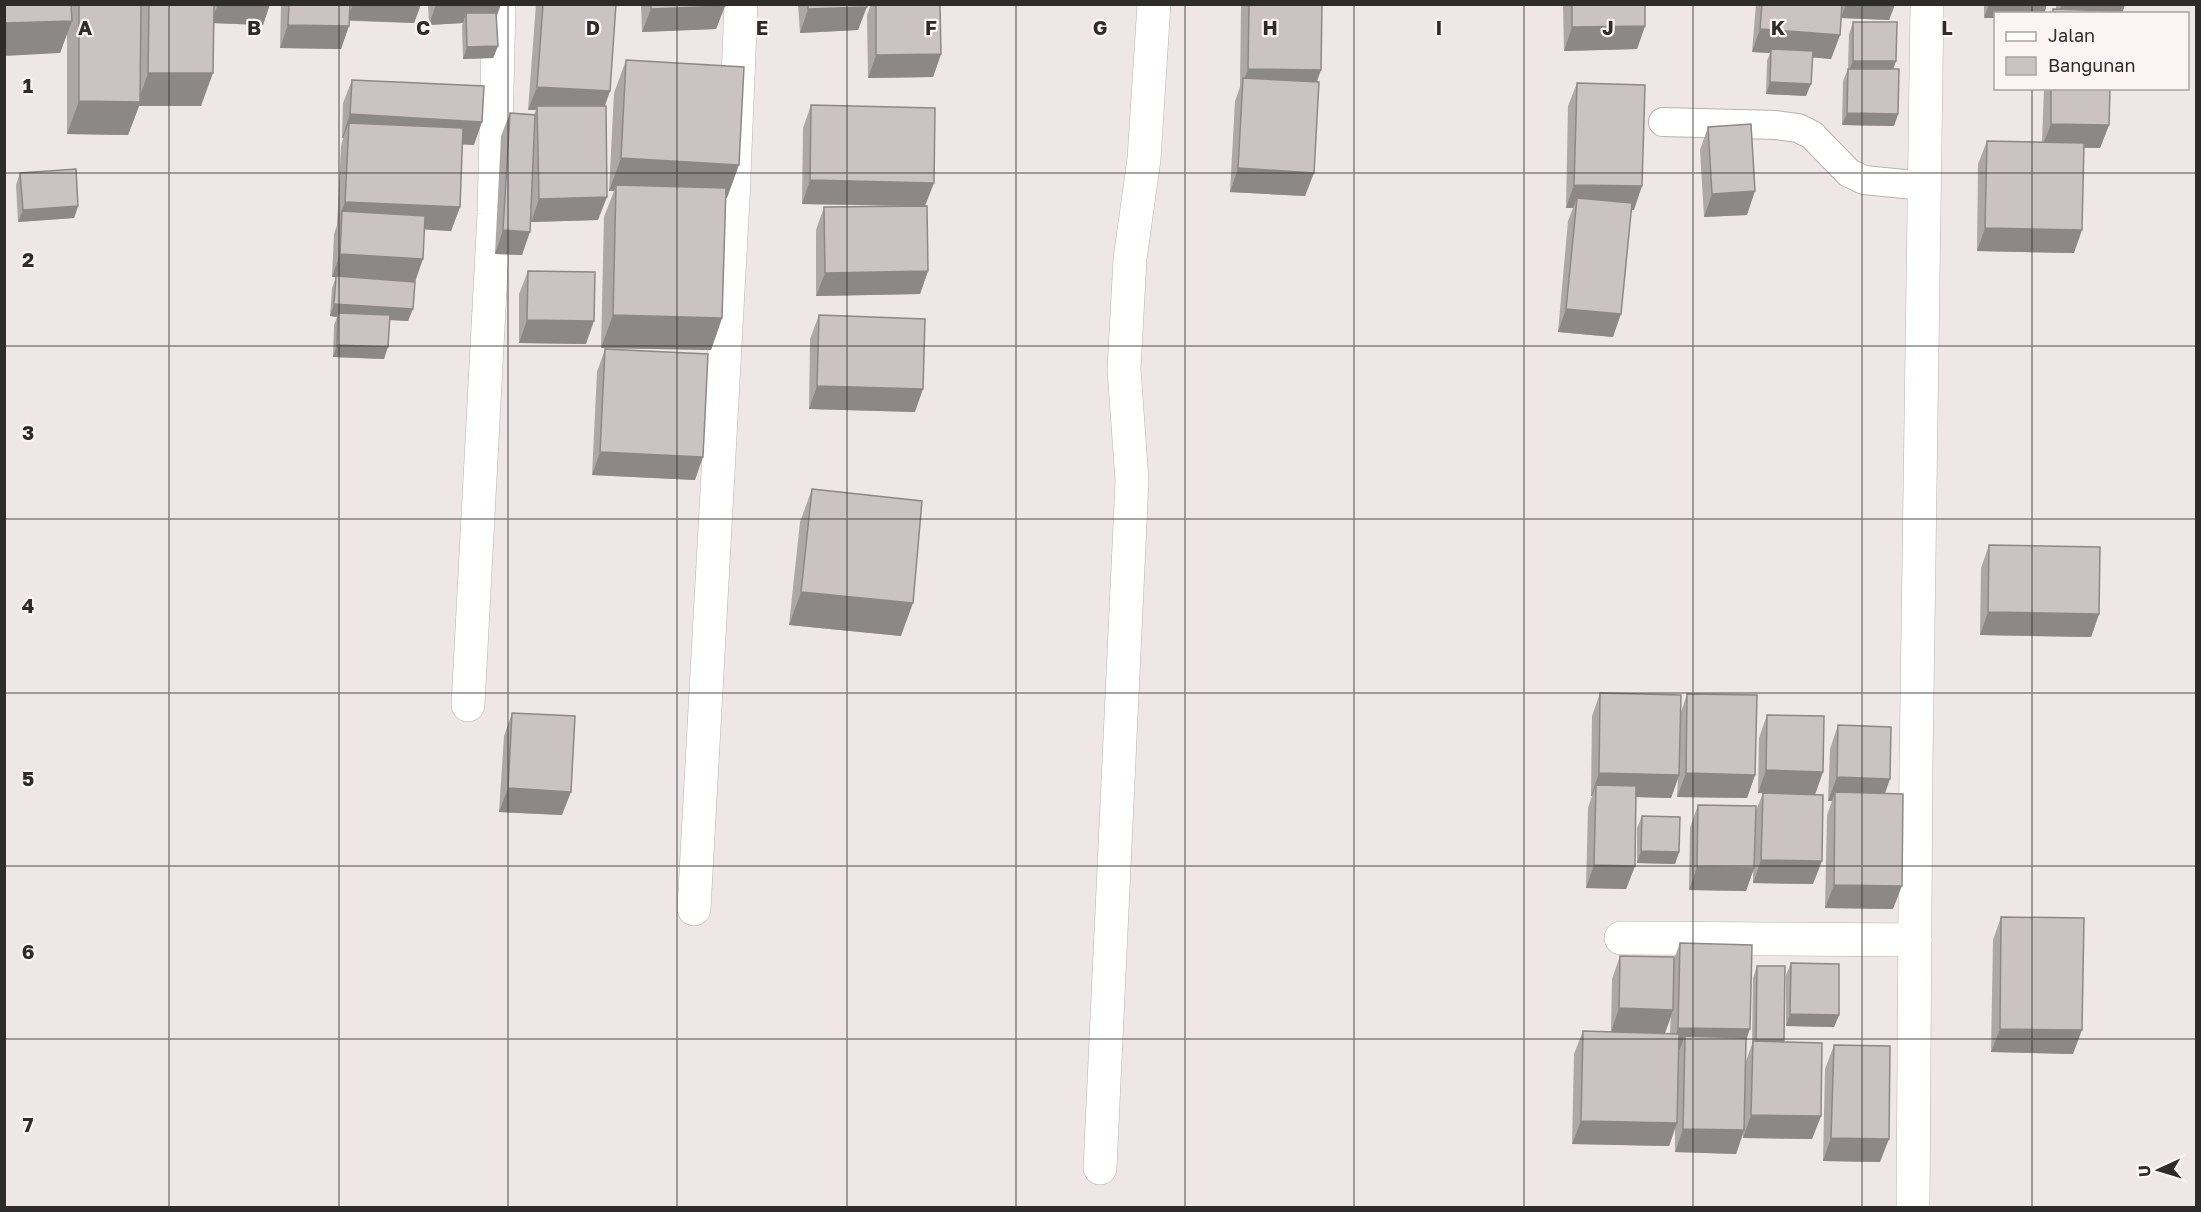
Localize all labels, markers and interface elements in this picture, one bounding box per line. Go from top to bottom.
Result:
legend [1994,12,2189,90]
text: A [78,15,92,39]
text: B [247,15,261,39]
text: C [416,15,430,39]
text: D [586,15,600,39]
text: E [756,15,768,39]
text: F [925,15,937,39]
text: G [1093,15,1107,39]
text: H [1262,15,1278,39]
text: I [1436,15,1442,39]
text: J [1602,15,1614,39]
text: K [1771,15,1786,39]
text: L [1941,15,1953,39]
text: Jalan [2048,24,2095,46]
text: Bangunan [2048,54,2136,76]
text: 1 [23,73,33,97]
text: 2 [22,247,34,271]
text: 3 [22,420,34,444]
text: 4 [22,593,34,617]
text: 5 [22,766,34,790]
text: 6 [22,939,34,963]
text: 7 [23,1112,34,1136]
north arrow [2129,1140,2189,1200]
text: U [2134,1165,2154,1178]

